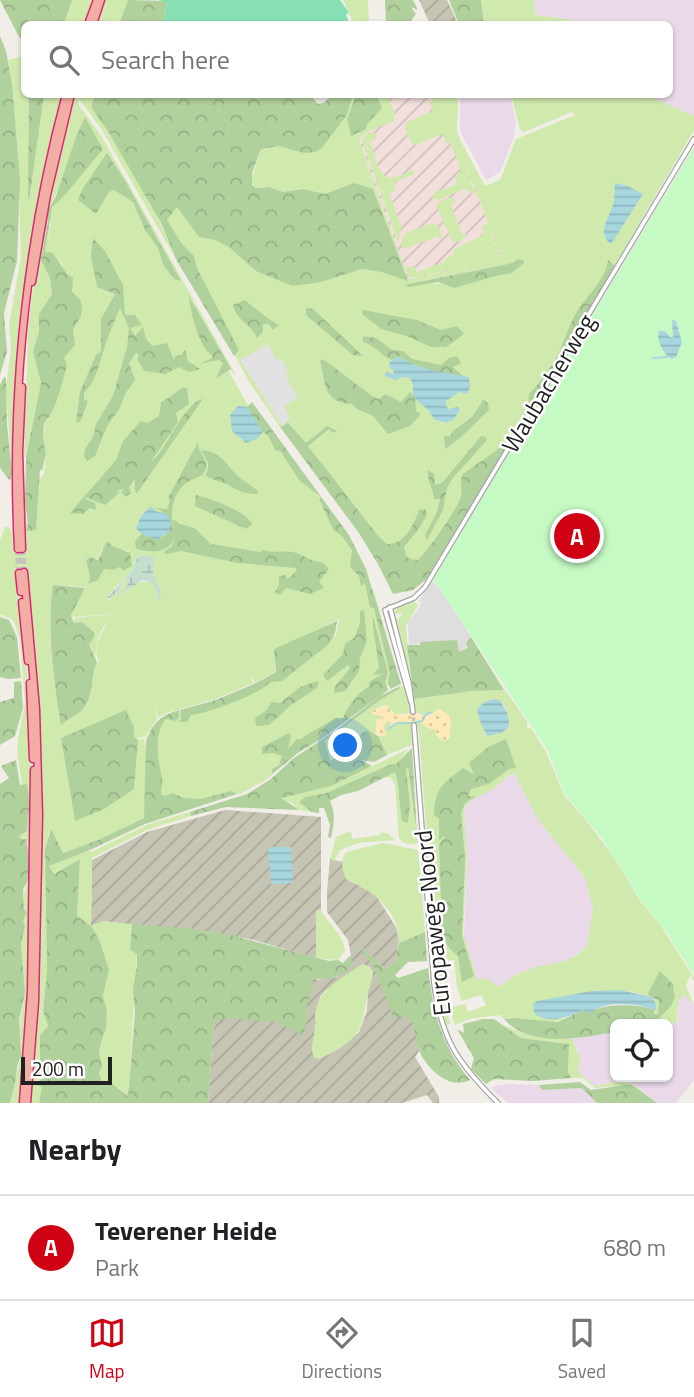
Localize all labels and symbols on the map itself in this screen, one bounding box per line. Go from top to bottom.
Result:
street label: Waubacherweg [492,307,604,459]
pin: A [554,510,600,562]
your location [328,728,362,762]
street label: Europaweg-Noord [404,829,460,1017]
scale bar [21,1054,112,1086]

